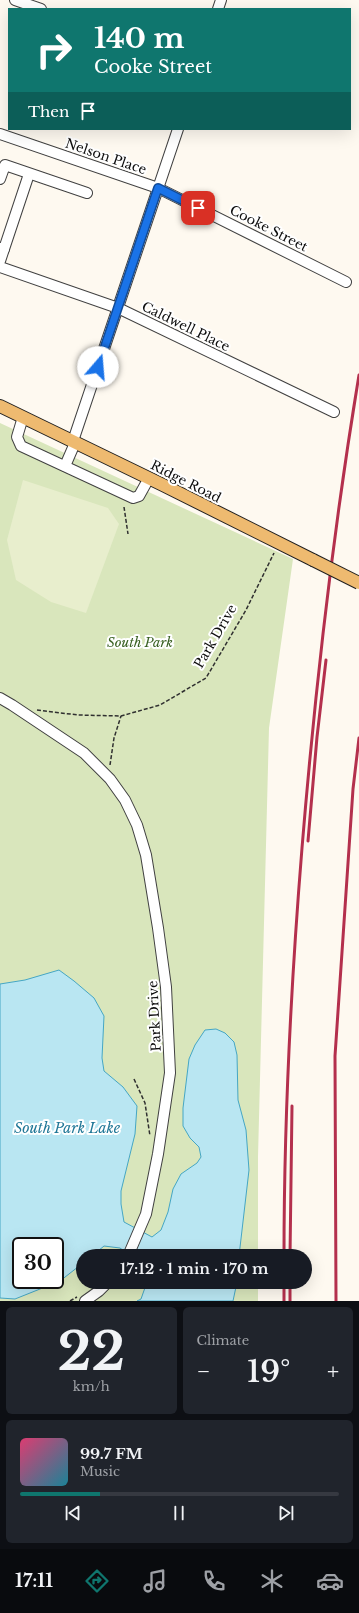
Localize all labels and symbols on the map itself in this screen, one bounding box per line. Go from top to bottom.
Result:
street label: Nelson Place [63,135,149,178]
pin [181,191,215,225]
street label: Cooke Street [227,202,311,255]
street label: Caldwell Place [139,298,233,355]
position arrow [77,346,119,388]
street label: Ridge Road [148,456,224,507]
street label: Park Drive [190,601,241,671]
park label: South Park [107,634,173,651]
street label: Park Drive [144,980,165,1052]
water label: South Park Lake [14,1119,121,1137]
speed limit sign: 30 [12,1237,64,1289]

